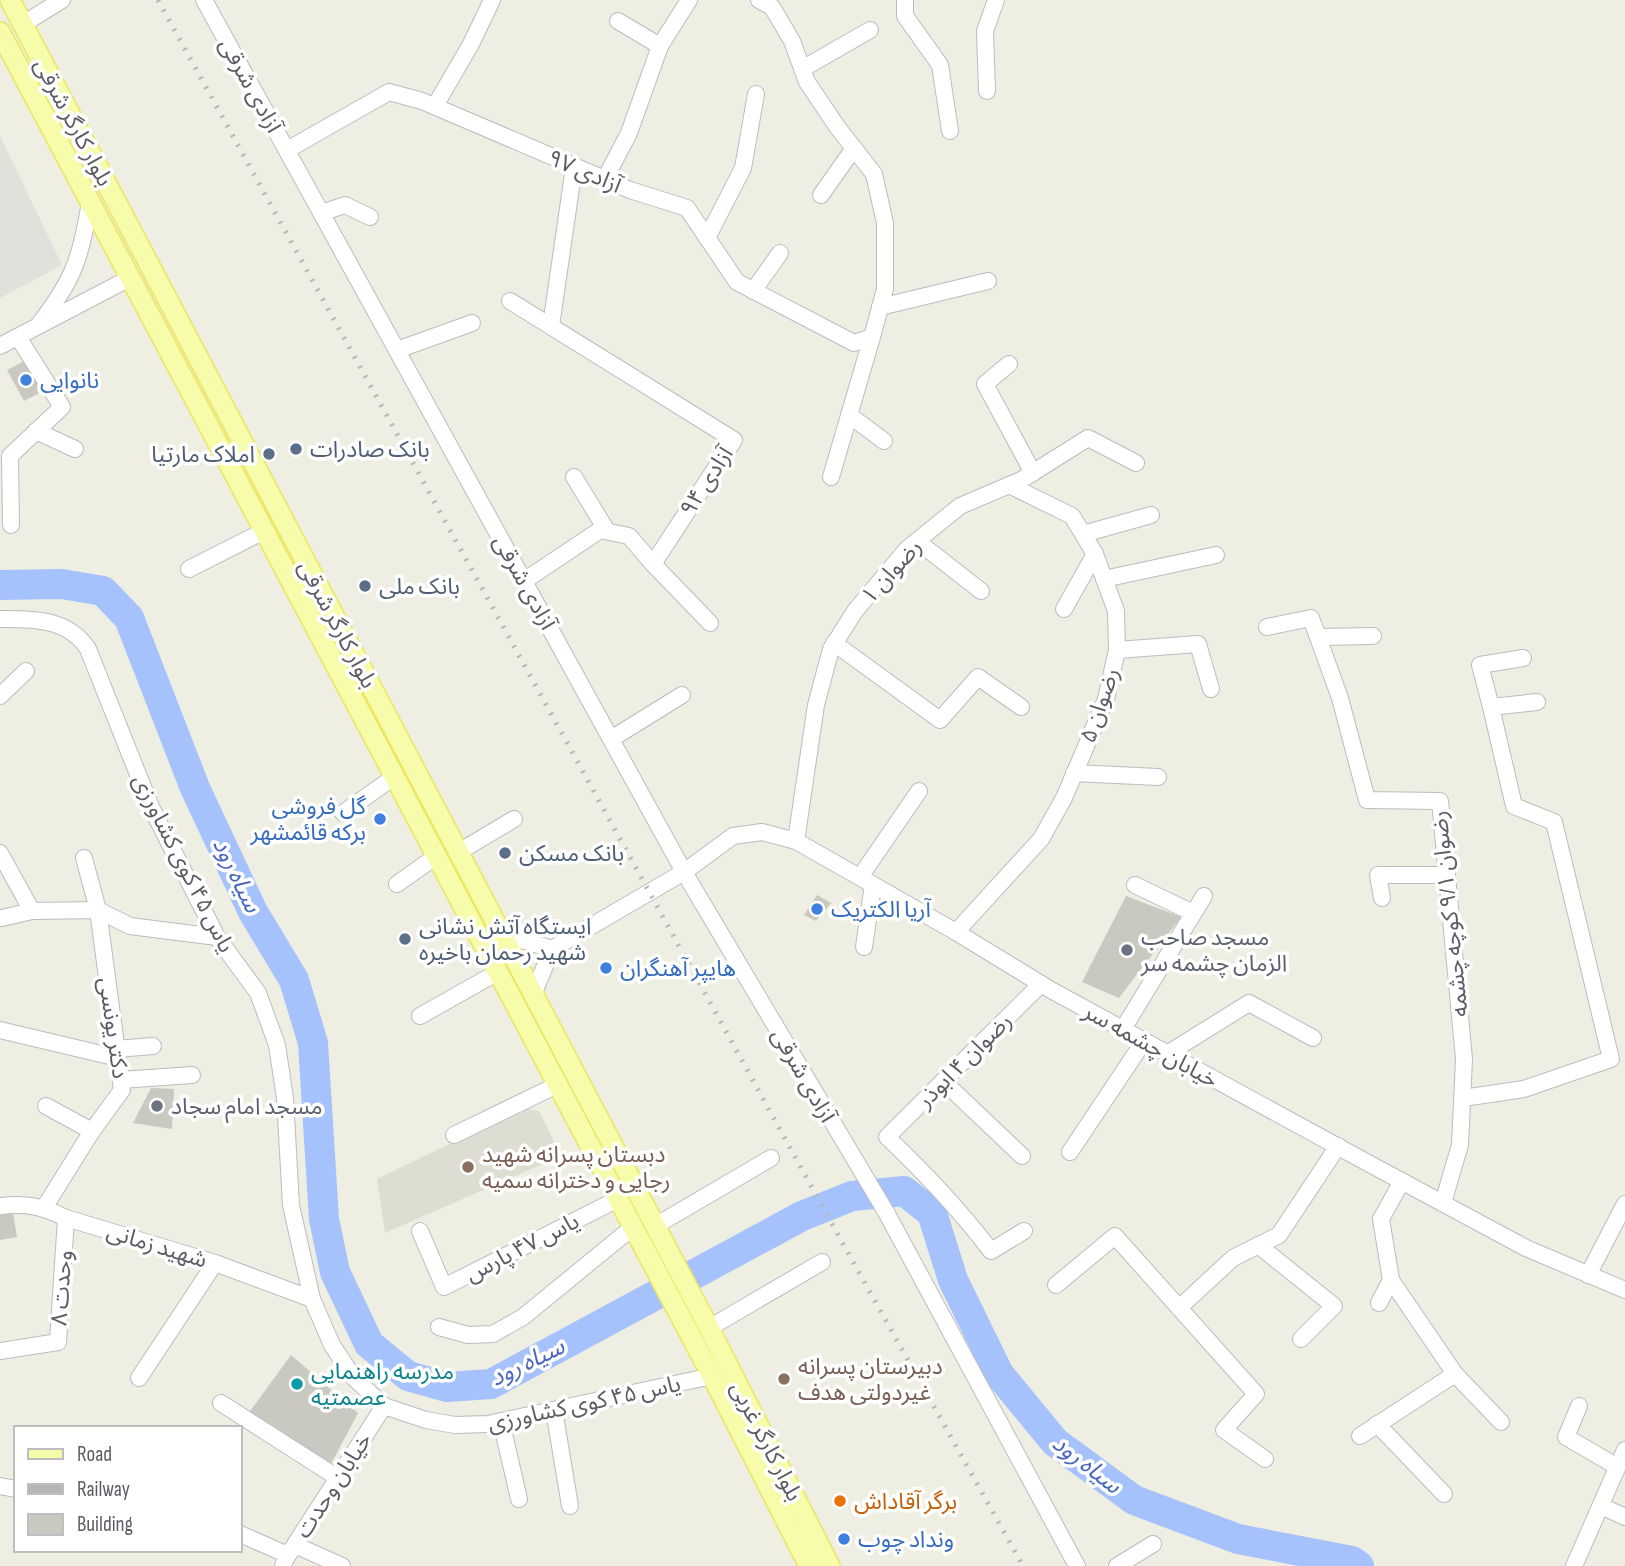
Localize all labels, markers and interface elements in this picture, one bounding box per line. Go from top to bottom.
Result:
street label: آزادی شرقی [213,33,288,139]
street label: بلوار کارگر شرقی [28,54,119,191]
street label: آزادی ۹۷ [544,144,627,200]
place label: نانوایی [40,367,99,395]
marker: نانوایی [18,372,34,388]
place label: بانک صادرات [310,436,430,464]
street label: آزادی ۹۴ [674,440,740,522]
place label: املاک مارتیا [151,441,255,469]
marker: بانک صادرات [288,441,304,457]
marker: املاک مارتیا [261,446,277,462]
street label: آزادی شرقی [487,530,562,636]
street label: رضوان ۱ [855,534,928,610]
street label: بلوار کارگر شرقی [292,556,383,693]
place label: بانک ملی [379,573,460,601]
marker: بانک ملی [357,578,373,594]
street label: رضوان ۵ [1074,664,1126,746]
street label: یاس ۴۵ کوی کشاورزی [126,769,240,958]
place label: گل فروشی برکه قائمشهر [250,793,367,847]
street label: رضوان ۹/۱ کوچه چشمه [1425,809,1475,1018]
marker: گل فروشی برکه قائمشهر [372,811,388,827]
water label: سیاه رود [206,833,267,917]
place label: بانک مسکن [519,840,624,868]
marker: بانک مسکن [497,845,513,861]
place label: آریا الکتریک [831,896,932,924]
marker: آریا الکتریک [809,901,825,917]
place label: ایستگاه آتش نشانی شهید رحمان باخیره [419,913,592,967]
place label: مسجد صاحب الزمان چشمه سر [1140,924,1287,978]
marker: ایستگاه آتش نشانی شهید رحمان باخیره [397,931,413,947]
marker: مسجد صاحب الزمان چشمه سر [1119,942,1135,958]
place label: هایپر آهنگران [620,955,736,983]
marker: هایپر آهنگران [598,960,614,976]
street label: دکتر یونسی [92,976,134,1081]
street label: خیابان چشمه سر [1077,997,1223,1094]
street label: رضوان ۴ ابوذر [911,1007,1018,1115]
street label: آزادی شرقی [765,1023,842,1129]
place label: مسجد امام سجاد [171,1093,323,1124]
marker: مسجد امام سجاد [149,1098,165,1114]
place label: دبستان پسرانه شهید رجایی و دخترانه سمیه [482,1141,670,1195]
marker: دبستان پسرانه شهید رجایی و دخترانه سمیه [460,1159,476,1175]
street label: یاس ۴۷ پارس [461,1207,584,1289]
street label: شهید زمانی [103,1217,210,1274]
street label: وحدت ۸ [45,1249,79,1327]
water label: سیاه رود [485,1332,569,1393]
place label: دبیرستان پسرانه غیردولتی هدف [798,1353,943,1407]
place label: مدرسه راهنمایی عصمتیه [311,1358,454,1412]
street label: یاس ۴۵ کوی کشاورزی [485,1370,683,1438]
marker: دبیرستان پسرانه غیردولتی هدف [776,1371,792,1387]
marker: مدرسه راهنمایی عصمتیه [289,1376,305,1392]
street label: بلوار کارگر غربی [724,1377,808,1506]
legend [14,1426,242,1552]
street label: خیابان وحدت [289,1428,378,1543]
water label: سیاه رود [1047,1429,1127,1500]
text: Road [77,1442,112,1467]
text: Railway [77,1477,130,1502]
place label: برگر آقاداش [854,1488,957,1516]
marker: برگر آقاداش [832,1493,848,1509]
text: Building [77,1512,133,1537]
place label: ونداد چوب [858,1526,954,1554]
marker: ونداد چوب [836,1531,852,1547]

